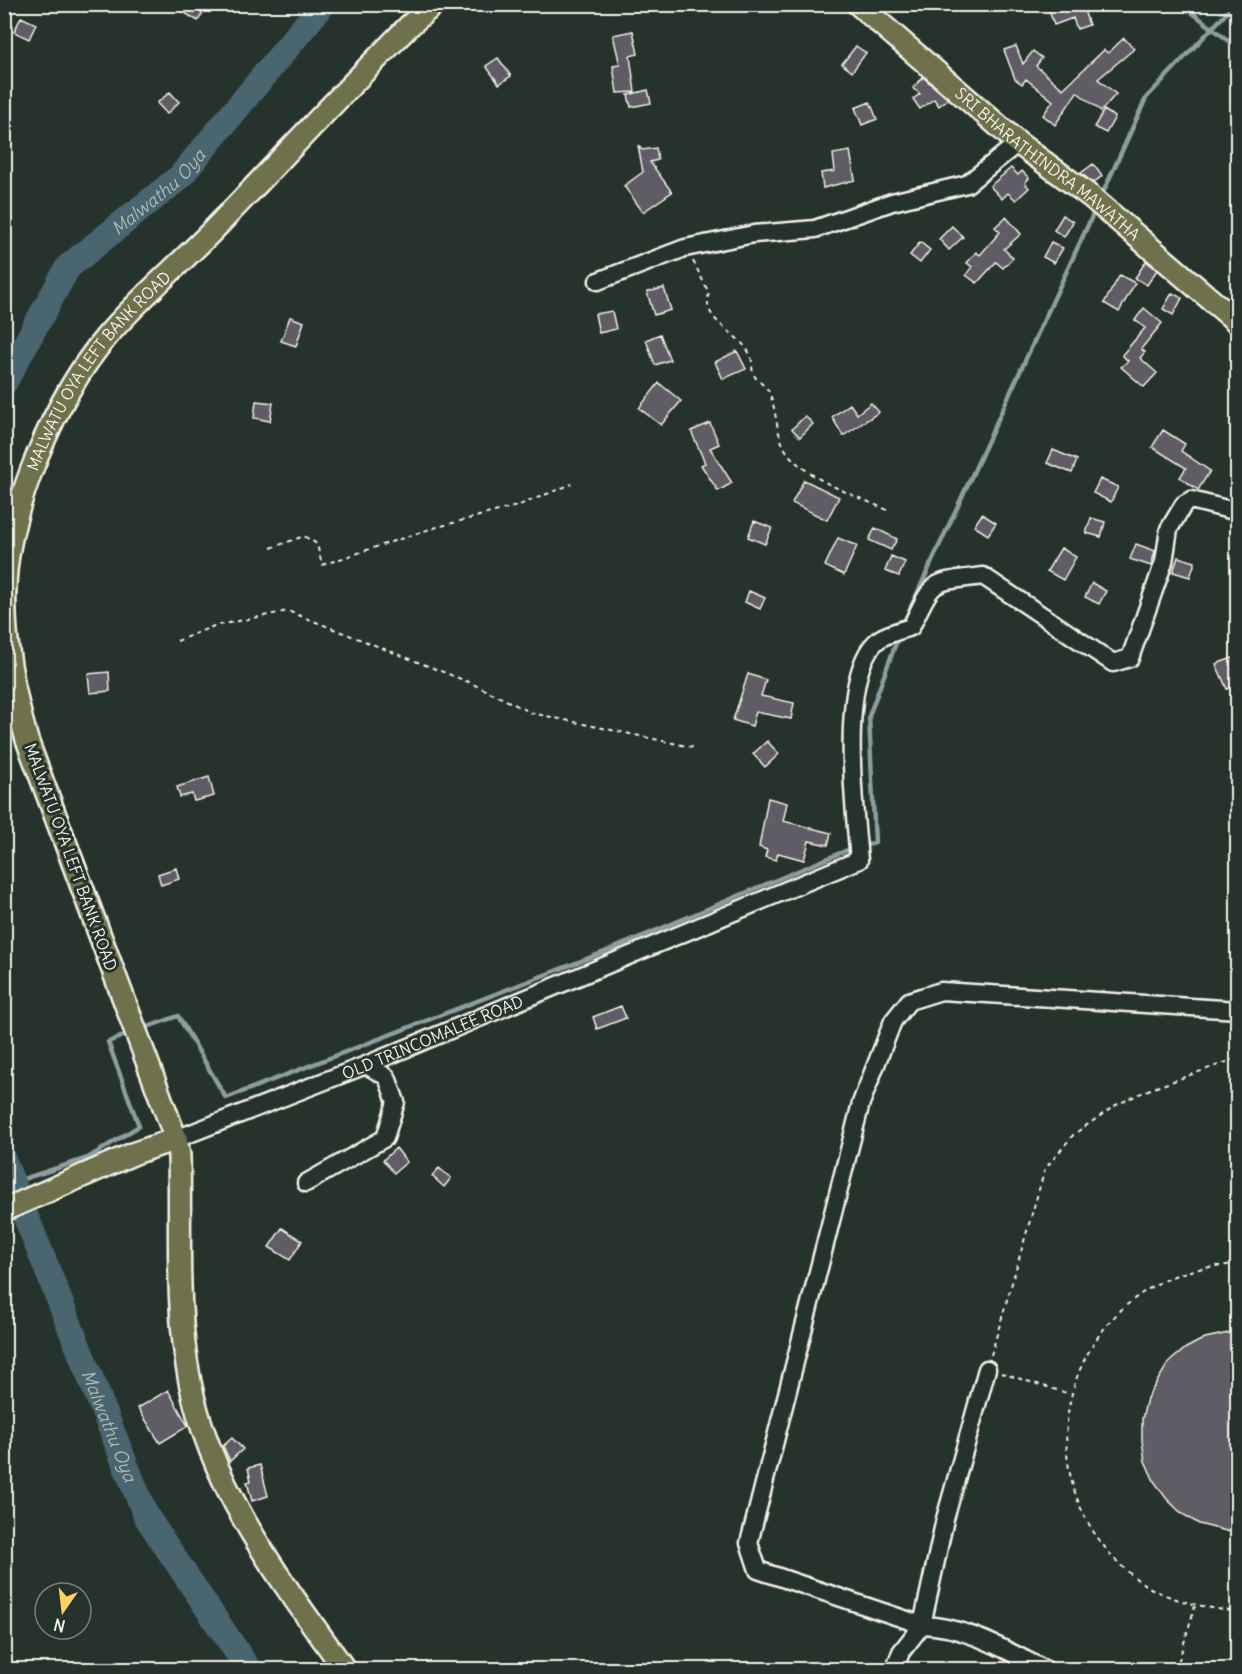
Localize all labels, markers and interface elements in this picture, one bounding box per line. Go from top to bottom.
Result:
street label: SRI BHARATHINDRA MAWATHA [951,83,1144,244]
water label: Malwathu Oya [106,143,211,240]
street label: MALWATU OYA LEFT BANK ROAD [22,267,175,473]
street label: MALWATU OYA LEFT BANK ROAD [20,740,122,974]
street label: OLD TRINCOMALEE ROAD [339,991,526,1083]
water label: Malwathu Oya [77,1366,143,1487]
north arrow [33,1581,93,1641]
text: N [52,1615,67,1637]

